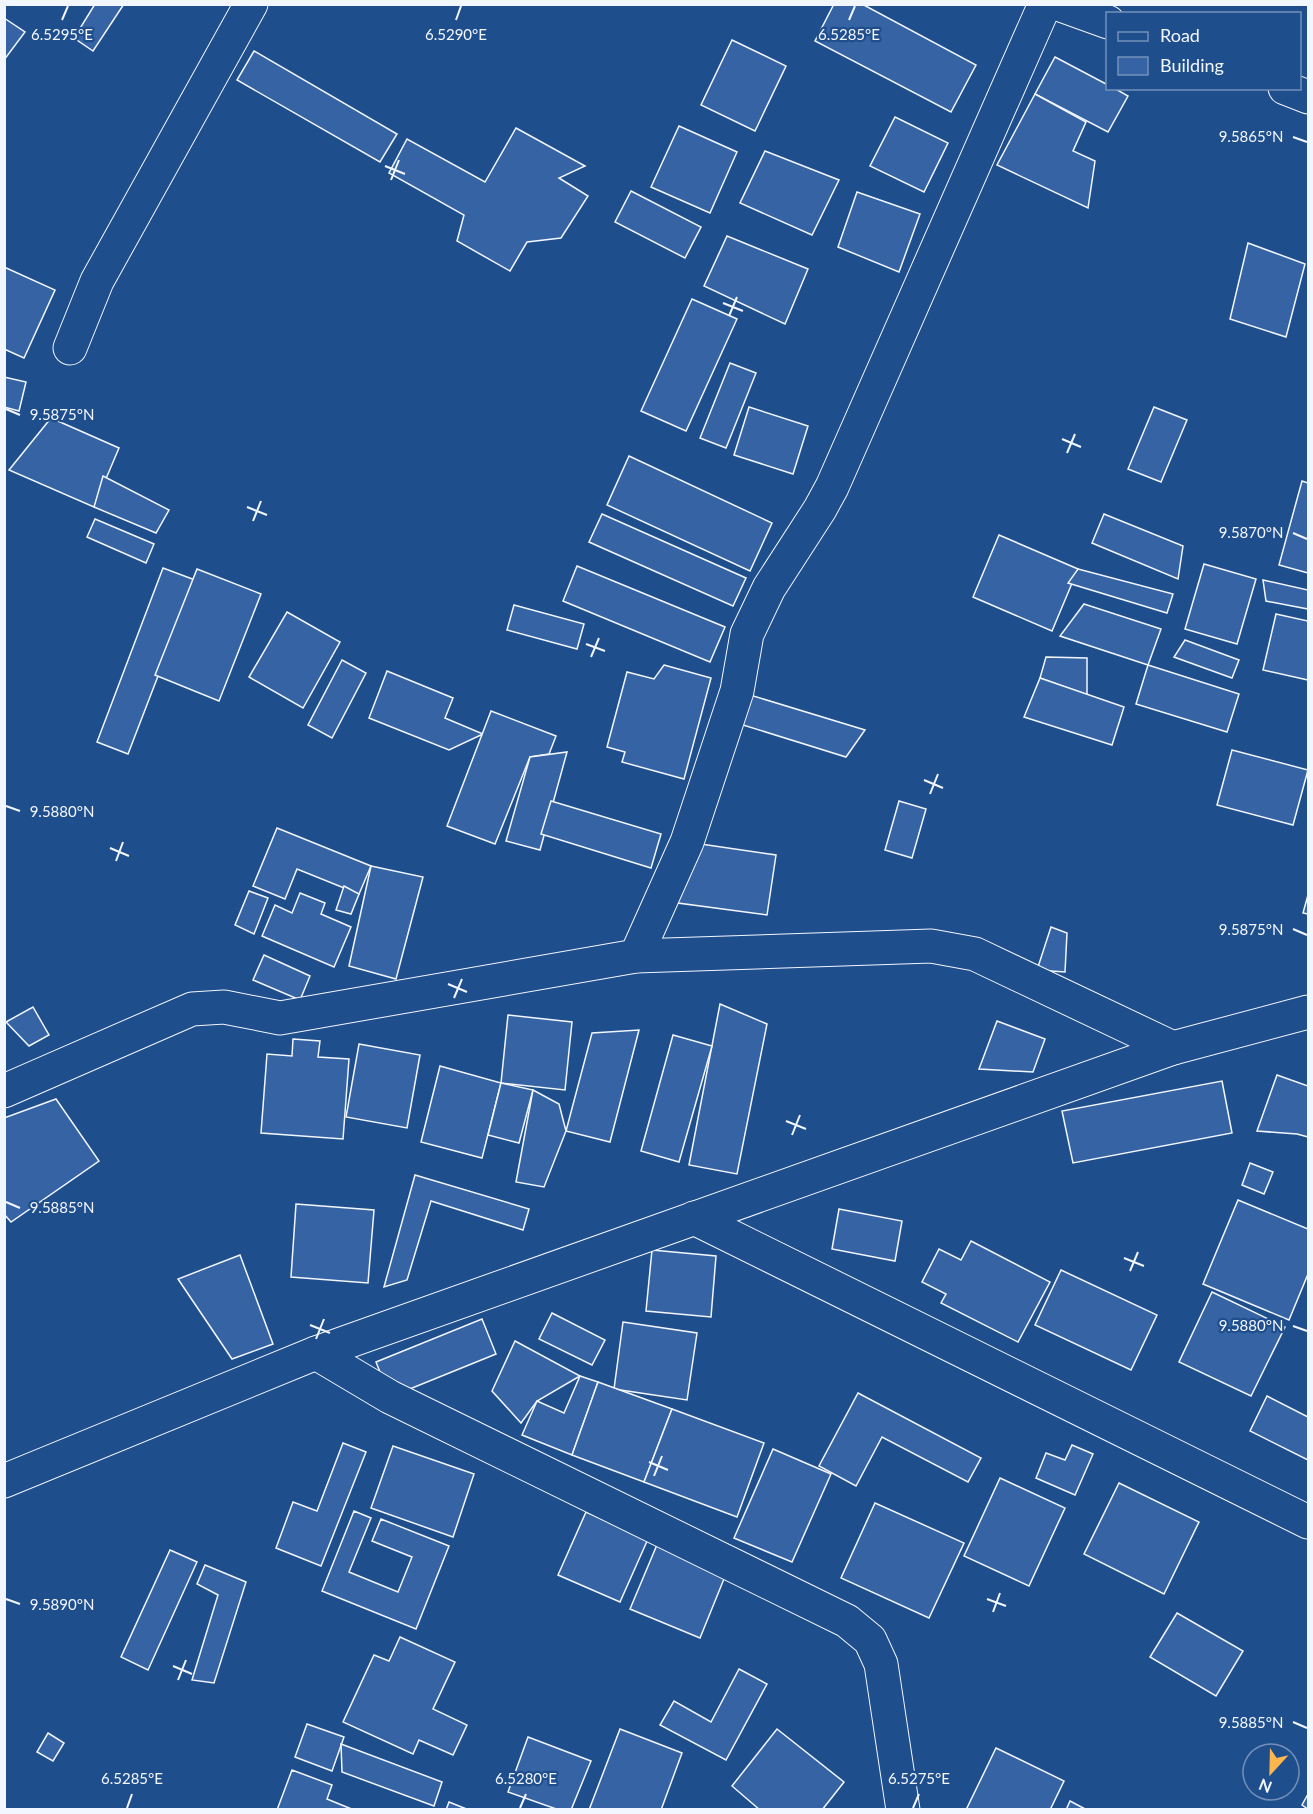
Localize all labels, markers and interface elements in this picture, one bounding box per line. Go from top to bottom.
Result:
legend [1106,12,1301,90]
text: Road [1160,24,1200,46]
text: 6.5295°E [31,25,93,43]
text: 6.5290°E [425,25,487,43]
text: 6.5285°E [818,25,880,43]
text: Building [1160,54,1224,76]
text: 9.5865°N [1219,127,1283,145]
text: 9.5875°N [30,405,94,423]
text: 9.5870°N [1219,523,1283,541]
text: 9.5880°N [30,802,94,820]
text: 9.5875°N [1219,920,1283,938]
text: 9.5885°N [30,1198,94,1216]
text: 9.5880°N [1219,1316,1283,1334]
text: 9.5890°N [30,1595,94,1613]
text: 9.5885°N [1219,1713,1283,1731]
north arrow [1241,1742,1301,1802]
text: 6.5285°E [101,1769,163,1787]
text: 6.5280°E [495,1769,557,1787]
text: 6.5275°E [888,1769,950,1787]
text: N [1256,1775,1274,1797]

